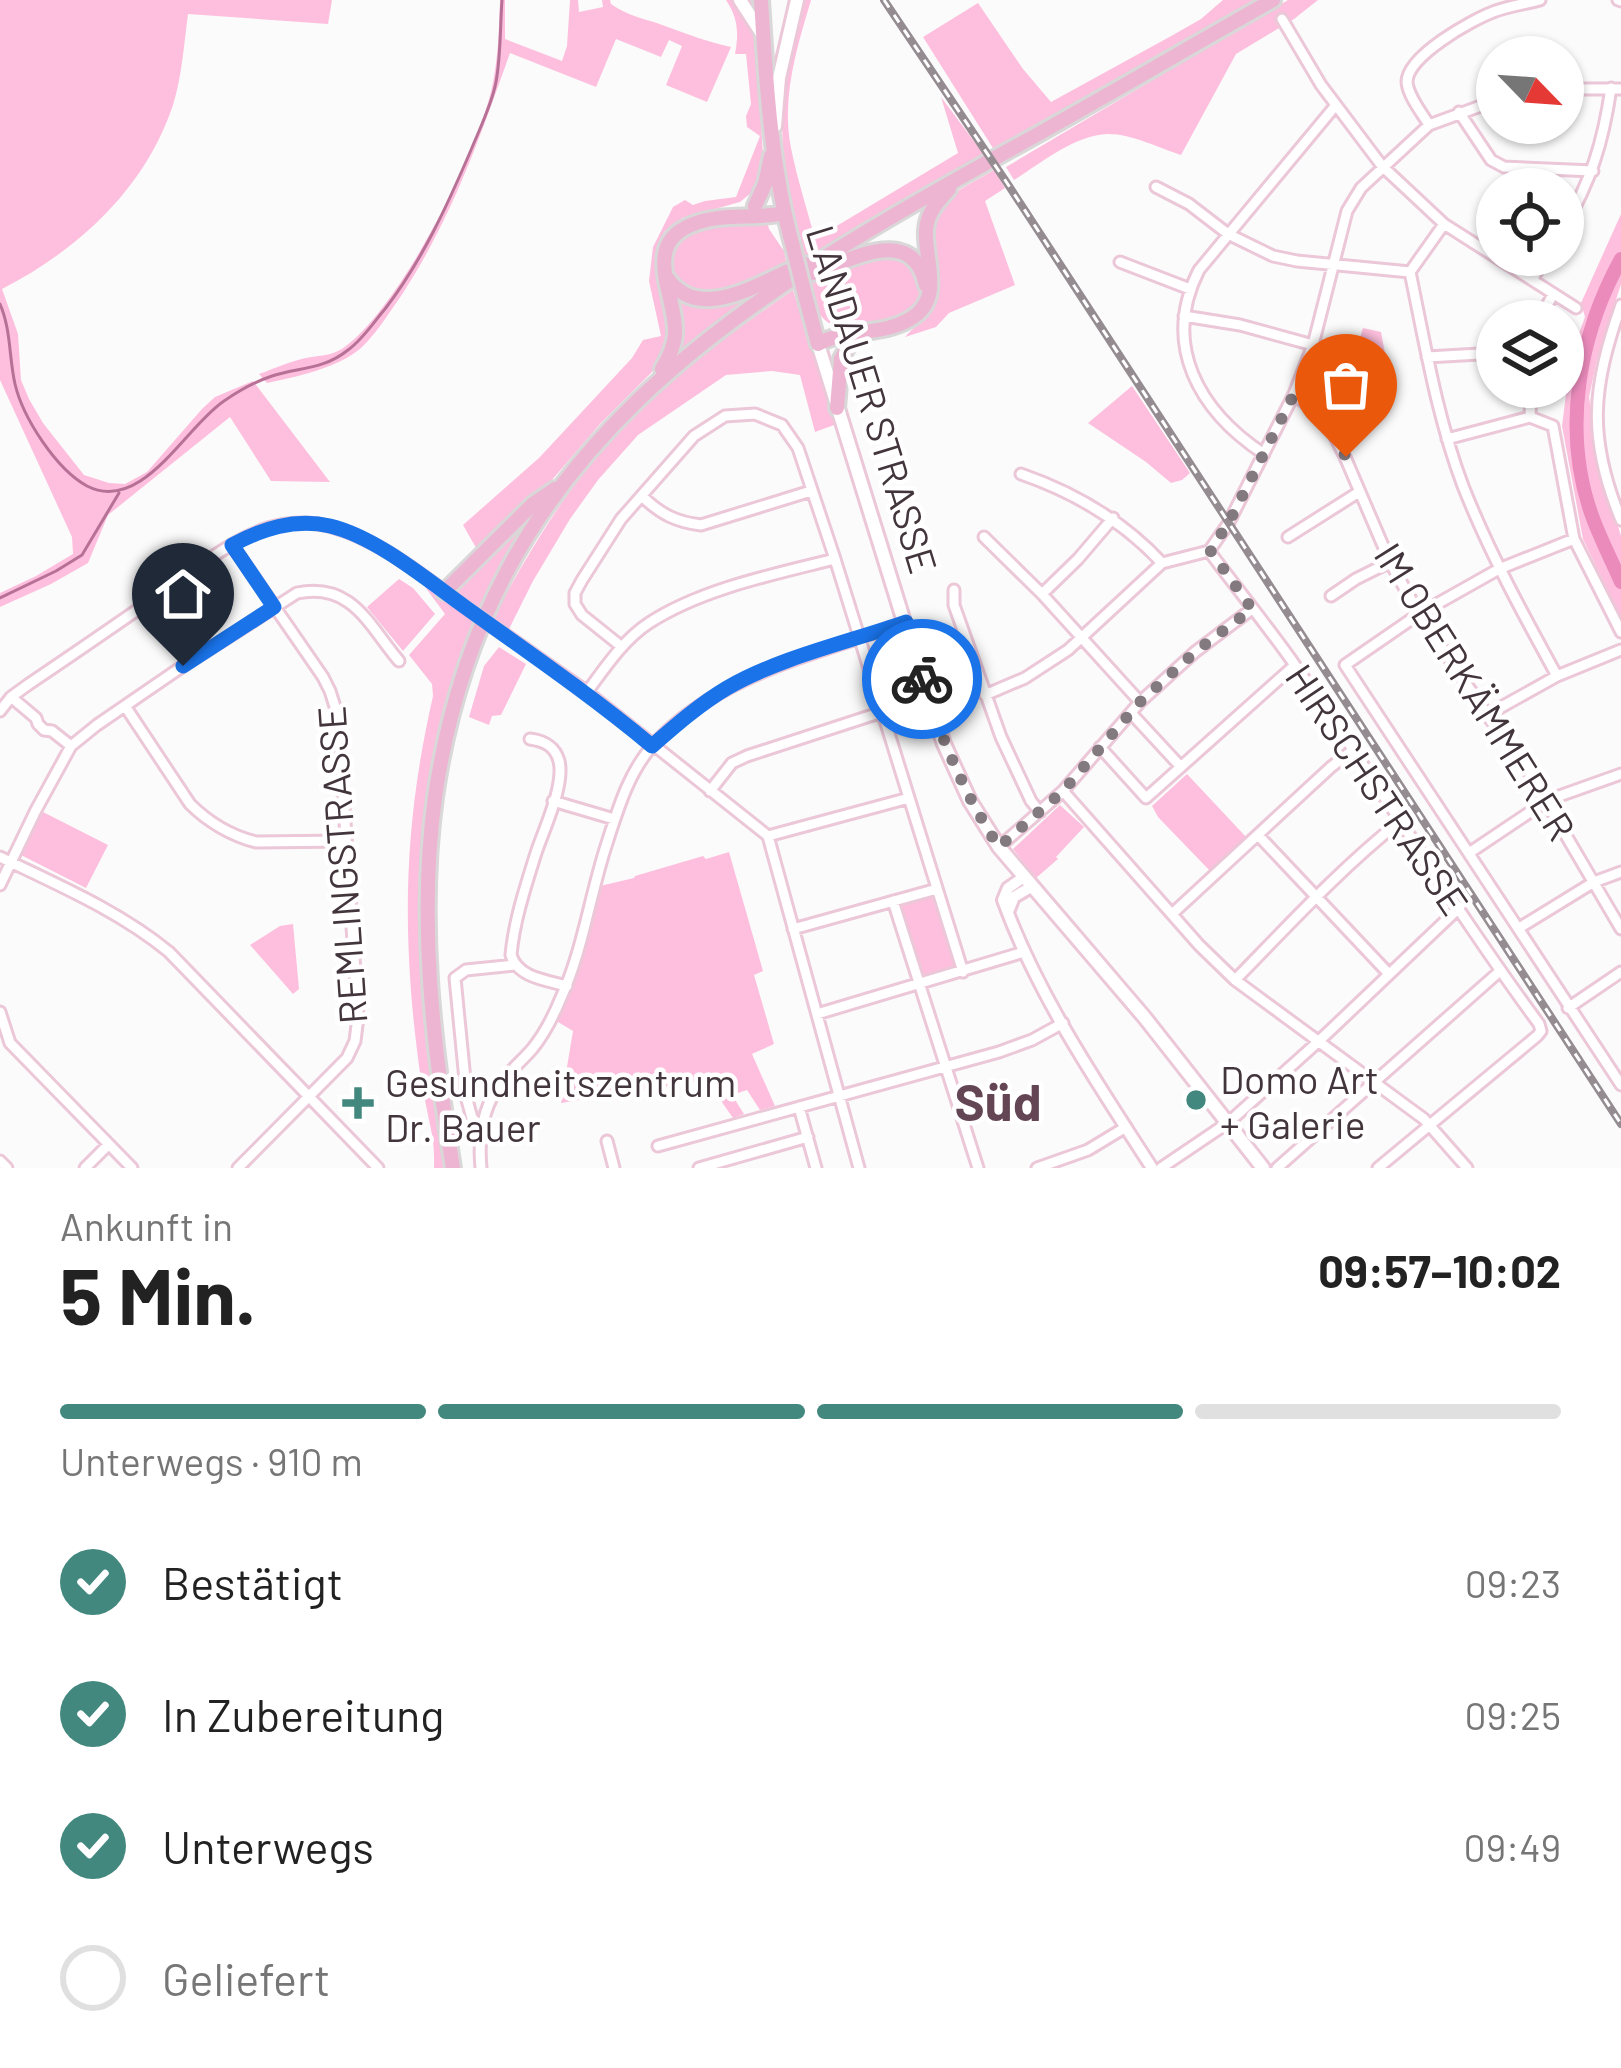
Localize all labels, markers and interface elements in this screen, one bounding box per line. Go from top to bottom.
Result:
north arrow [1476,36,1584,144]
map controls [1476,36,1584,408]
button: locate [1476,168,1584,276]
street label: LANDAUER STRASSE [798,219,948,579]
button: layers [1476,300,1584,408]
pin [1295,334,1397,457]
icon: bag [1313,352,1379,418]
street label: IM OBERKÄMMERER [1366,534,1586,848]
pin [132,543,234,666]
icon: home [150,561,216,627]
courier [862,619,982,739]
icon: bike [889,646,955,712]
street label: HIRSCHSTRASSE [1277,655,1479,923]
street label: REMLINGSTRASSE [306,704,376,1026]
place label: Domo Art + Galerie [1220,1055,1379,1147]
place label: Gesundheitszentrum Dr. Bauer [385,1058,736,1150]
district label: Süd [954,1070,1042,1131]
marker: Gesundheitszentrum Dr. Bauer [342,1087,374,1119]
marker: Domo Art + Galerie [1183,1087,1209,1113]
text: Ankunft in [60,1202,233,1249]
text: 09:57–10:02 [1318,1243,1561,1297]
text: 5 Min. [60,1247,256,1341]
text: Unterwegs · 910 m [60,1437,363,1484]
icon: check [60,1549,126,1615]
text: Bestätigt [162,1555,343,1609]
text: 09:23 [1465,1559,1561,1606]
icon: check [60,1681,126,1747]
text: In Zubereitung [162,1687,444,1741]
text: 09:25 [1464,1691,1561,1738]
icon: check [60,1813,126,1879]
text: Unterwegs [162,1819,374,1873]
text: 09:49 [1464,1823,1561,1870]
text: Geliefert [162,1951,330,2005]

